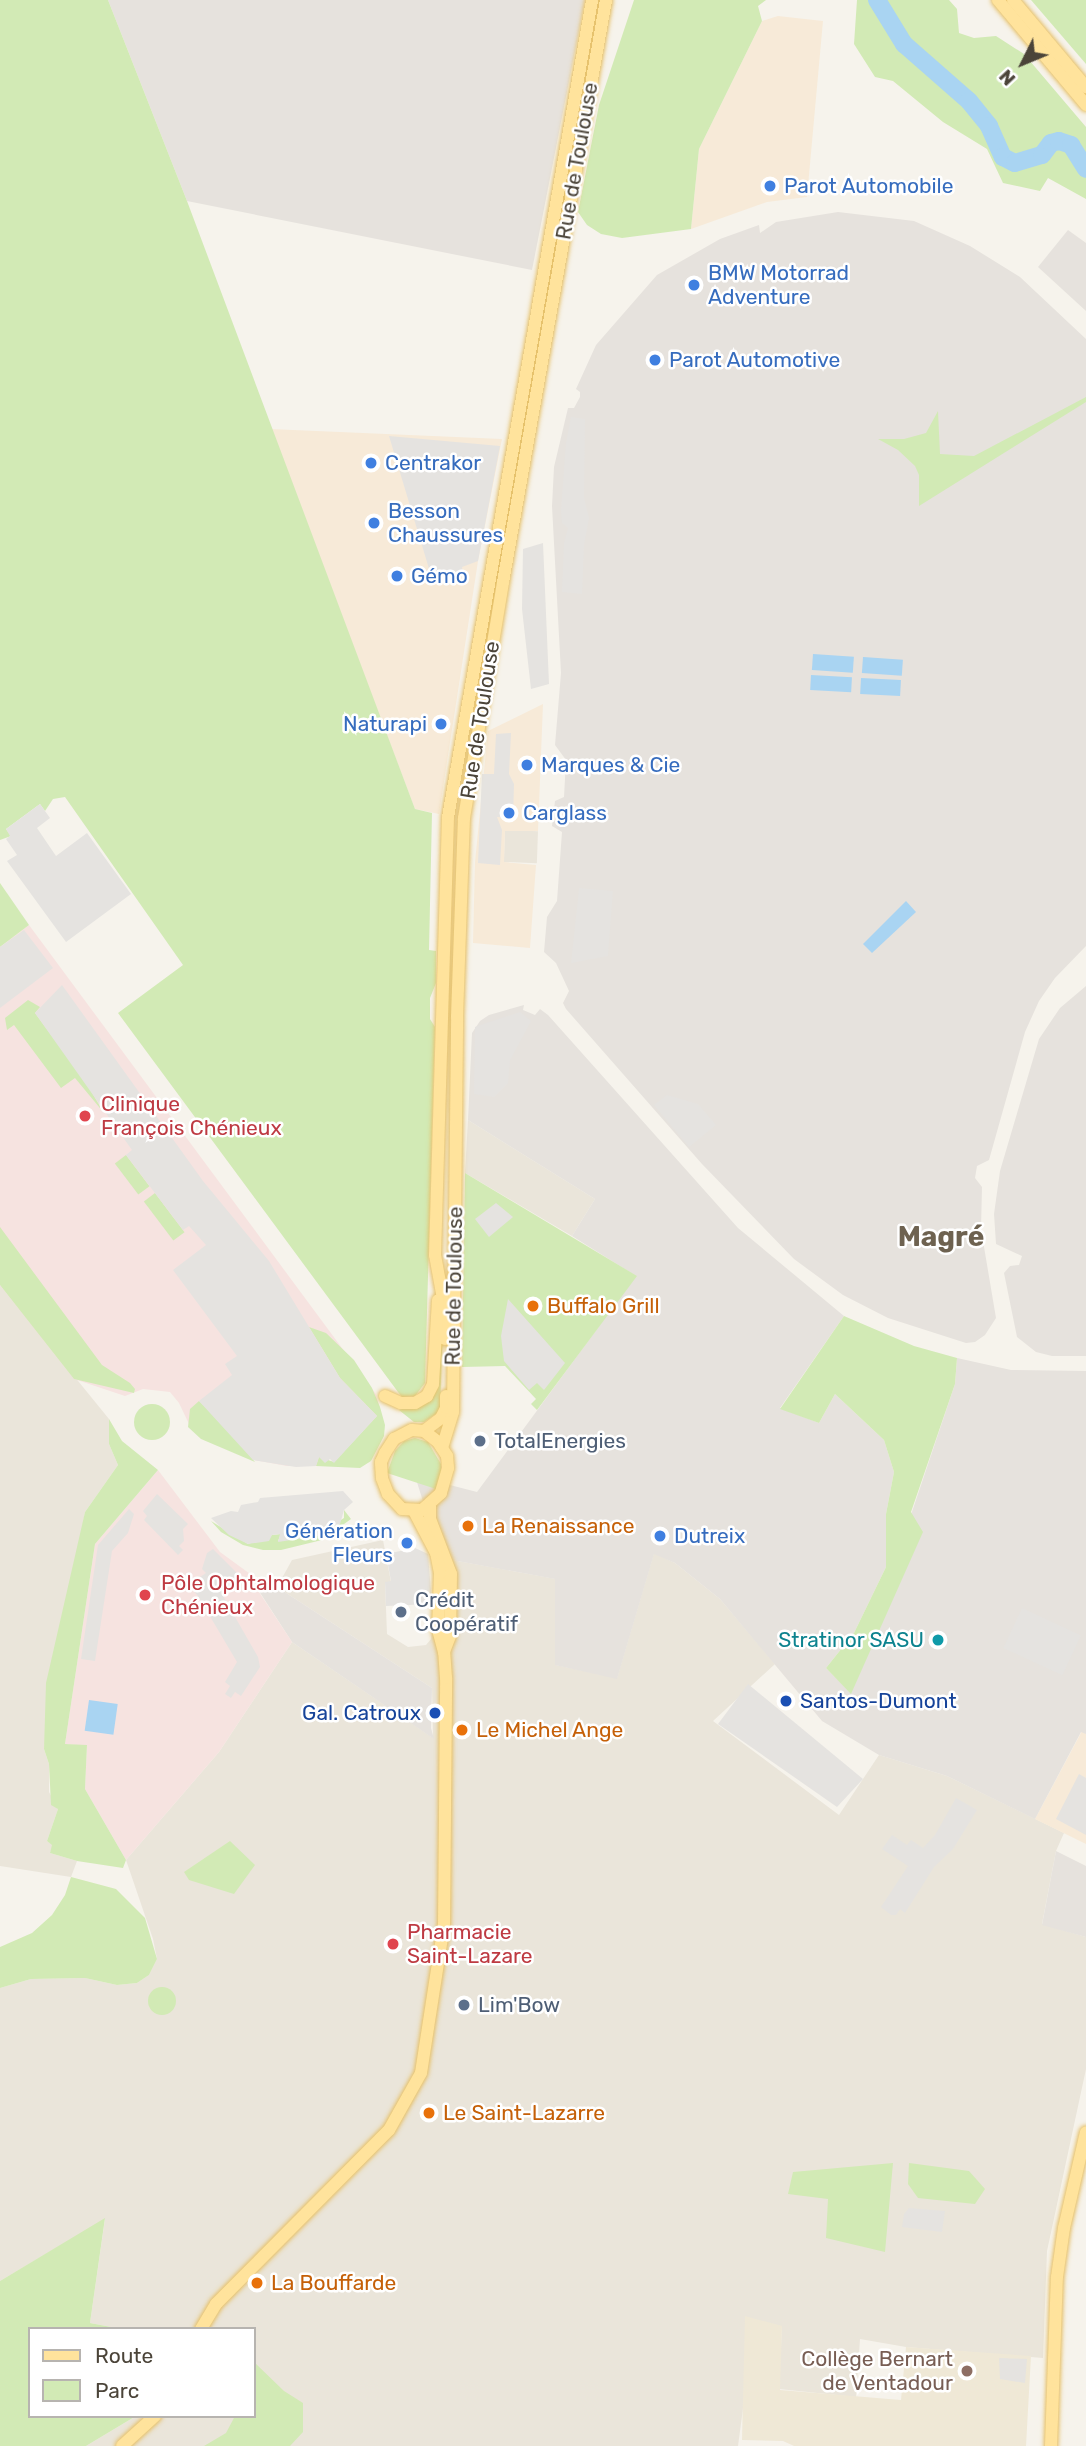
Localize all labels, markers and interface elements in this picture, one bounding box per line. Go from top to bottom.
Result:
north arrow [988,28,1058,98]
text: N [994,65,1020,91]
street label: Rue de Toulouse [551,80,603,242]
place label: Parot Automobile [784,173,954,199]
marker: Parot Automobile [762,178,778,194]
place label: BMW Motorrad Adventure [708,260,849,310]
marker: BMW Motorrad Adventure [686,277,702,293]
place label: Parot Automotive [669,347,841,373]
marker: Parot Automotive [647,352,663,368]
place label: Centrakor [385,450,481,476]
marker: Centrakor [363,455,379,471]
place label: Besson Chaussures [388,498,503,548]
marker: Besson Chaussures [366,515,382,531]
place label: Gémo [411,563,468,589]
marker: Gémo [389,568,405,584]
street label: Rue de Toulouse [455,639,505,801]
place label: Naturapi [343,711,427,737]
marker: Naturapi [433,716,449,732]
place label: Marques & Cie [541,752,680,778]
marker: Marques & Cie [519,757,535,773]
place label: Carglass [523,800,607,826]
marker: Carglass [501,805,517,821]
place label: Clinique François Chénieux [101,1091,282,1141]
marker: Clinique François Chénieux [75,1106,95,1126]
street label: Rue de Toulouse [440,1206,468,1366]
district label: Magré [898,1220,984,1254]
place label: Buffalo Grill [547,1293,659,1319]
marker: Buffalo Grill [525,1298,541,1314]
place label: TotalEnergies [494,1428,626,1454]
marker: TotalEnergies [472,1433,488,1449]
place label: La Renaissance [482,1513,634,1539]
place label: Génération Fleurs [285,1518,393,1568]
marker: La Renaissance [460,1518,476,1534]
place label: Dutreix [674,1523,745,1549]
marker: Dutreix [652,1528,668,1544]
marker: Génération Fleurs [399,1535,415,1551]
place label: Pôle Ophtalmologique Chénieux [161,1570,375,1620]
marker: Pôle Ophtalmologique Chénieux [135,1585,155,1605]
place label: Crédit Coopératif [415,1587,518,1637]
marker: Crédit Coopératif [393,1604,409,1620]
place label: Stratinor SASU [778,1627,924,1653]
marker: Stratinor SASU [930,1632,946,1648]
place label: Santos-Dumont [800,1688,957,1714]
marker: Santos-Dumont [778,1693,794,1709]
place label: Gal. Catroux [302,1700,421,1726]
marker: Gal. Catroux [427,1705,443,1721]
place label: Le Michel Ange [476,1717,624,1743]
marker: Le Michel Ange [454,1722,470,1738]
place label: Pharmacie Saint-Lazare [407,1919,533,1969]
marker: Pharmacie Saint-Lazare [385,1936,401,1952]
place label: Lim'Bow [478,1992,560,2018]
marker: Lim'Bow [456,1997,472,2013]
place label: Le Saint-Lazarre [443,2100,605,2126]
marker: Le Saint-Lazarre [421,2105,437,2121]
place label: La Bouffarde [271,2270,396,2296]
marker: La Bouffarde [249,2275,265,2291]
legend [28,2327,256,2418]
text: Route [95,2343,153,2368]
place label: Collège Bernart de Ventadour [801,2346,953,2396]
marker: Collège Bernart de Ventadour [959,2363,975,2379]
text: Parc [95,2378,139,2403]

